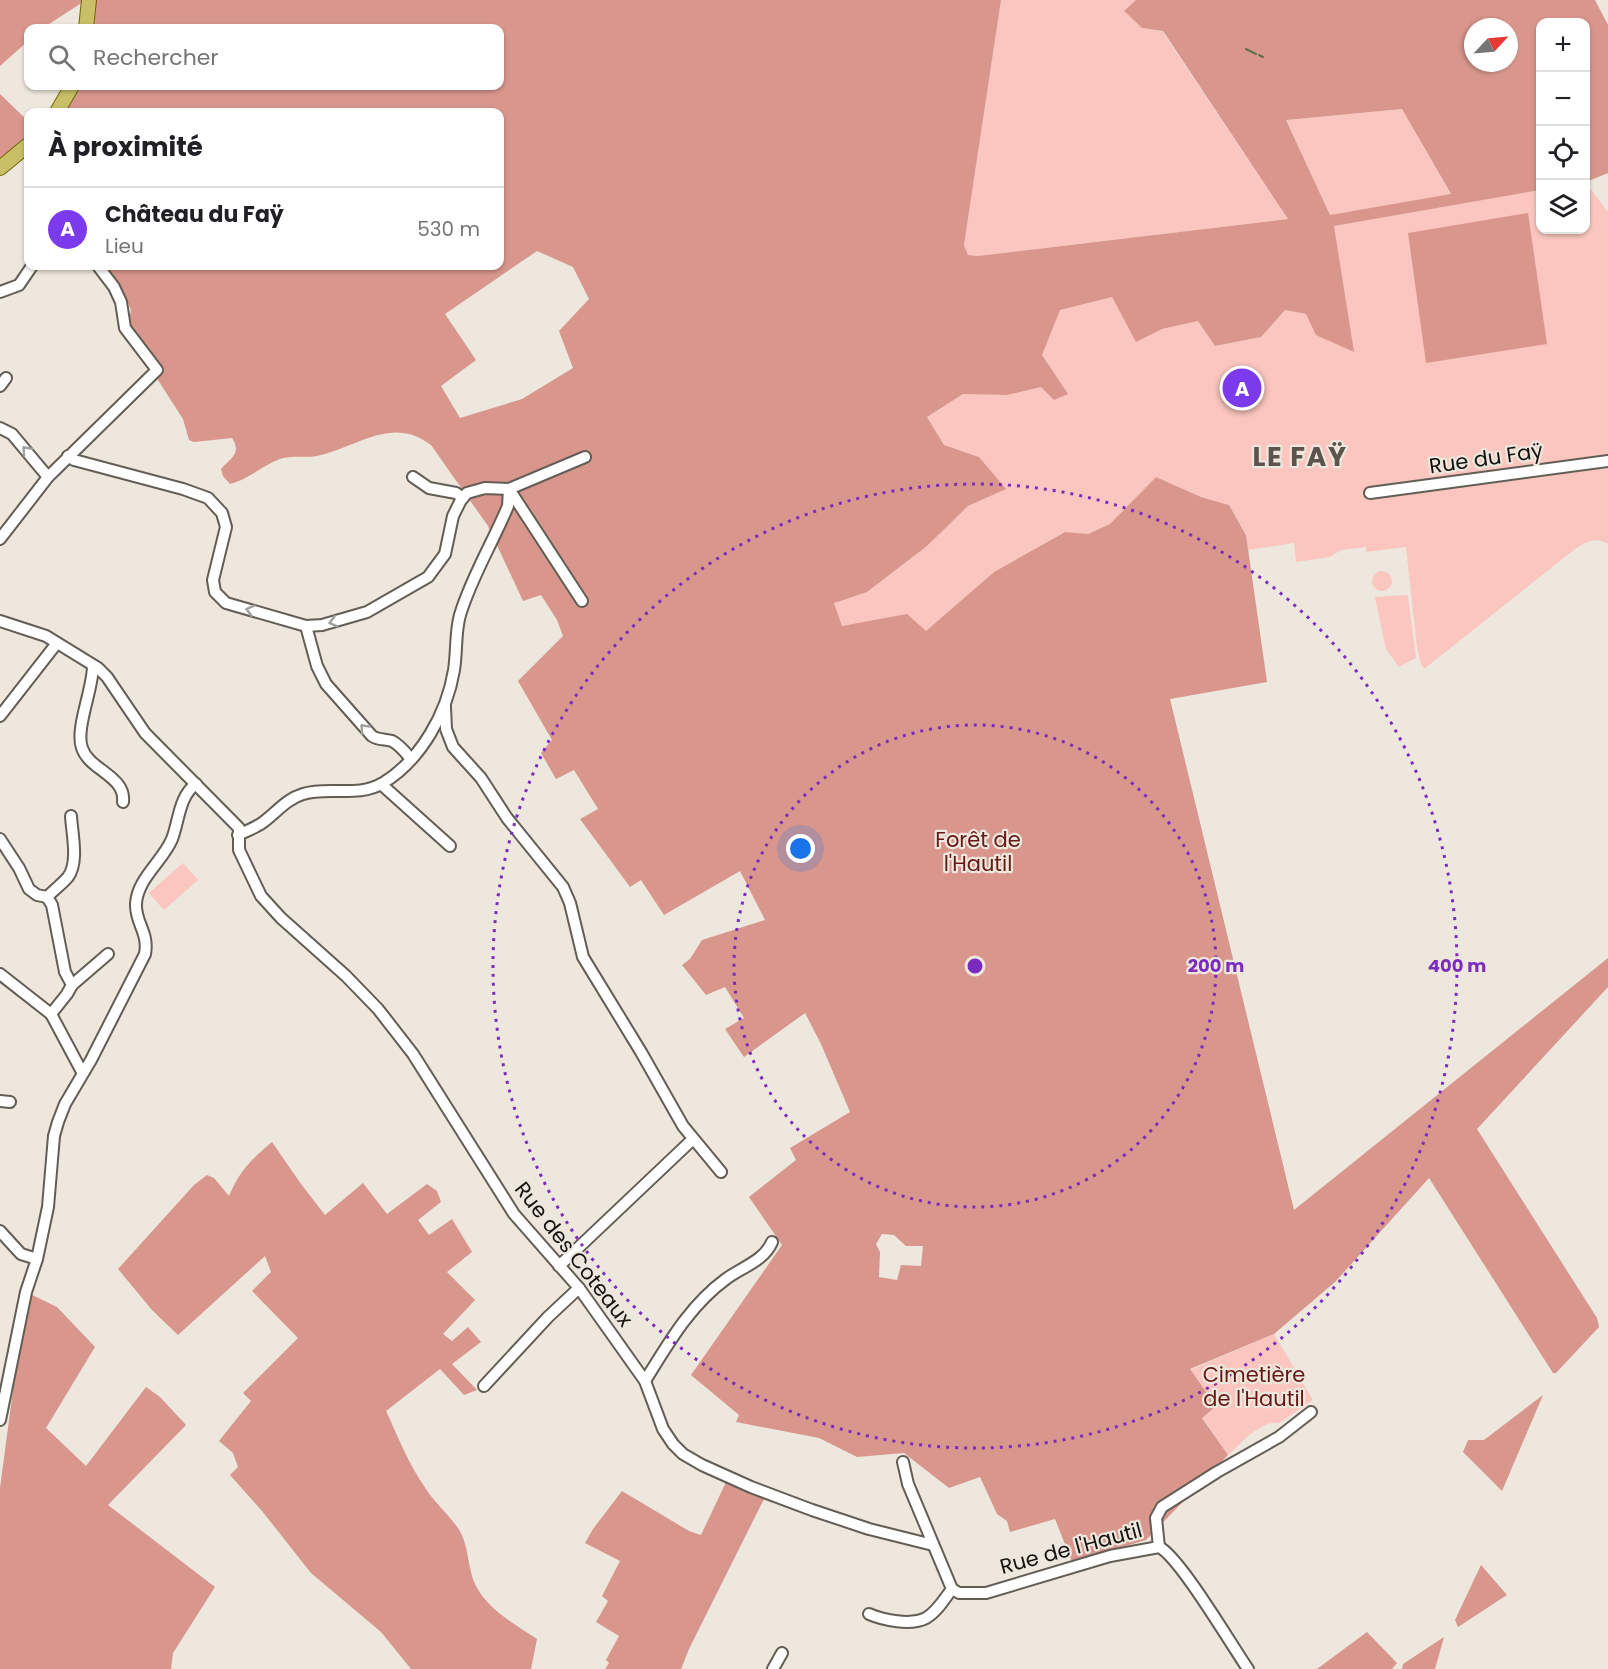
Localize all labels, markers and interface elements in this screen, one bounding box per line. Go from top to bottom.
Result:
north arrow [1464,18,1518,72]
map controls [1536,18,1590,234]
button: + [1536,18,1590,72]
search box [24,24,504,90]
icon: search [45,41,78,74]
text: Rechercher [93,42,219,73]
button: − [1536,72,1590,126]
button: locate [1536,126,1590,180]
text: À proximité [48,129,203,165]
button: layers [1536,180,1590,234]
text: Château du Faÿ [105,199,284,230]
text: A [60,215,75,243]
text: 530 m [417,215,480,243]
text: Lieu [105,232,144,260]
pin: A [1222,366,1262,410]
street label: Rue du Faÿ [1427,436,1545,480]
district label: LE FAŸ [1253,438,1348,475]
one-way arrow [22,446,33,457]
one-way arrow [245,605,256,617]
one-way arrow [328,615,338,628]
one-way arrow [360,724,371,734]
park label: Forêt de l'Hautil [935,825,1021,878]
your location [786,834,815,863]
text: 200 m [1188,953,1244,978]
text: 400 m [1428,953,1486,978]
centre of rings [965,956,985,976]
street label: Rue des Coteaux [508,1175,640,1333]
park label: Cimetière de l'Hautil [1203,1360,1305,1413]
street label: Rue de l'Hautil [997,1515,1145,1581]

